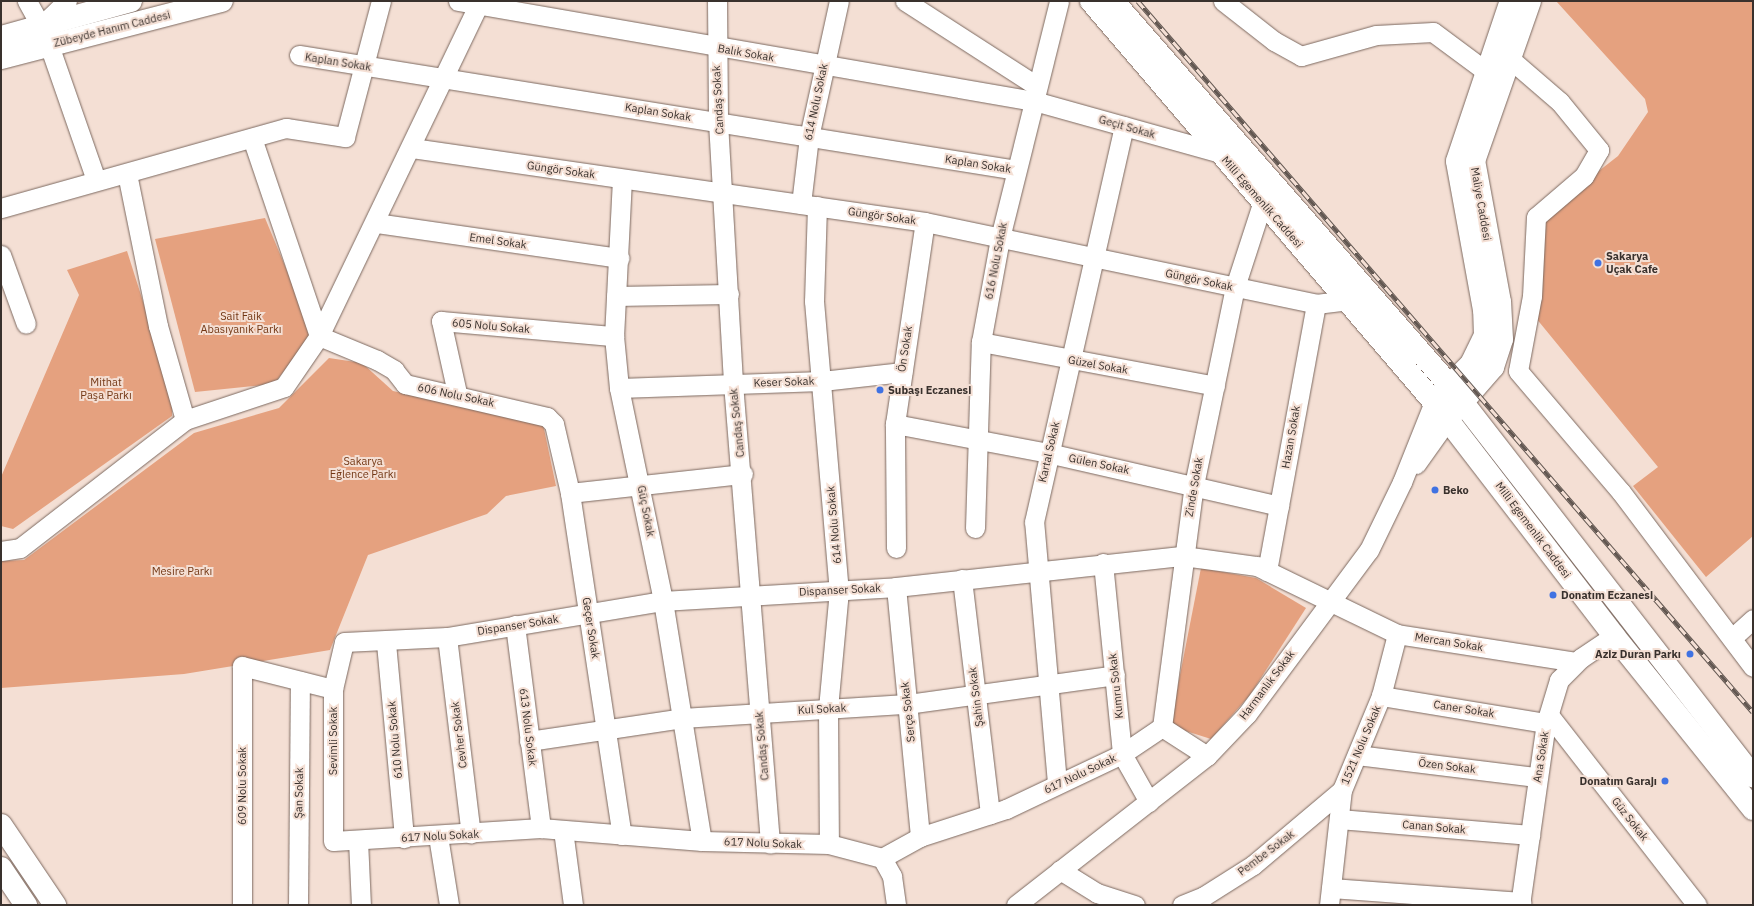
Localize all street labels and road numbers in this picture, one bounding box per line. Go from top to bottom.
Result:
street label: Zübeyde Hanım Caddesi [52,8,172,50]
street label: Balık Sokak [717,42,775,64]
street label: Kaplan Sokak [304,50,372,74]
street label: 614 Nolu Sokak [801,62,831,142]
street label: Candaş Sokak [710,65,726,135]
street label: Kaplan Sokak [624,100,692,124]
street label: Geçit Sokak [1097,113,1157,141]
street label: Kaplan Sokak [944,152,1012,176]
street label: Milli Egemenlik Caddesi [1219,154,1305,250]
street label: Güngör Sokak [526,159,596,181]
street label: Maliye Caddesi [1468,166,1494,242]
street label: Güngör Sokak [847,205,917,227]
street label: 616 Nolu Sokak [982,221,1010,301]
street label: Emel Sokak [469,230,527,252]
street label: Güngör Sokak [1164,266,1234,294]
street label: 605 Nolu Sokak [452,316,530,336]
street label: Ön Sokak [895,325,915,373]
street label: Güzel Sokak [1067,353,1129,377]
street label: Keser Sokak [753,374,815,390]
street label: 606 Nolu Sokak [416,380,496,410]
street label: Candaş Sokak [727,388,747,458]
street label: Hazan Sokak [1279,405,1303,469]
street label: Kartal Sokak [1036,420,1062,484]
street label: Gülen Sokak [1067,451,1131,477]
street label: Zinde Sokak [1182,456,1206,518]
street label: Milli Egemenlik Caddesi [1493,479,1573,581]
street label: Güç Sokak [635,484,657,538]
street label: 614 Nolu Sokak [824,486,844,564]
street label: Dispanser Sokak [799,581,881,599]
street label: Geçer Sokak [580,596,602,660]
street label: Dispanser Sokak [476,612,560,638]
street label: Mercan Sokak [1414,630,1484,654]
street label: Harmanlık Sokak [1237,648,1297,722]
street label: Kumru Sokak [1106,653,1126,719]
street label: Şahin Sokak [966,666,986,728]
street label: Serçe Sokak [898,681,918,743]
street label: 613 Nolu Sokak [517,687,539,767]
street label: Caner Sokak [1433,698,1495,720]
street label: 610 Nolu Sokak [385,701,405,779]
street label: Cevher Sokak [448,701,470,769]
street label: Kul Sokak [797,701,847,717]
street label: 1521 Nolu Sokak [1338,703,1384,787]
street label: Sevimli Sokak [326,707,340,775]
street label: Candaş Sokak [752,711,772,781]
street label: Ana Sokak [1530,730,1552,784]
street label: 609 Nolu Sokak [235,747,249,825]
street label: 617 Nolu Sokak [1042,752,1118,796]
street label: Özen Sokak [1418,756,1476,776]
street label: Şan Sokak [292,767,306,819]
street label: Güz Sokak [1609,795,1651,843]
street label: Canan Sokak [1402,818,1466,836]
street label: 617 Nolu Sokak [401,827,479,845]
street label: Pembe Sokak [1235,828,1297,878]
street label: 617 Nolu Sokak [724,835,802,851]

